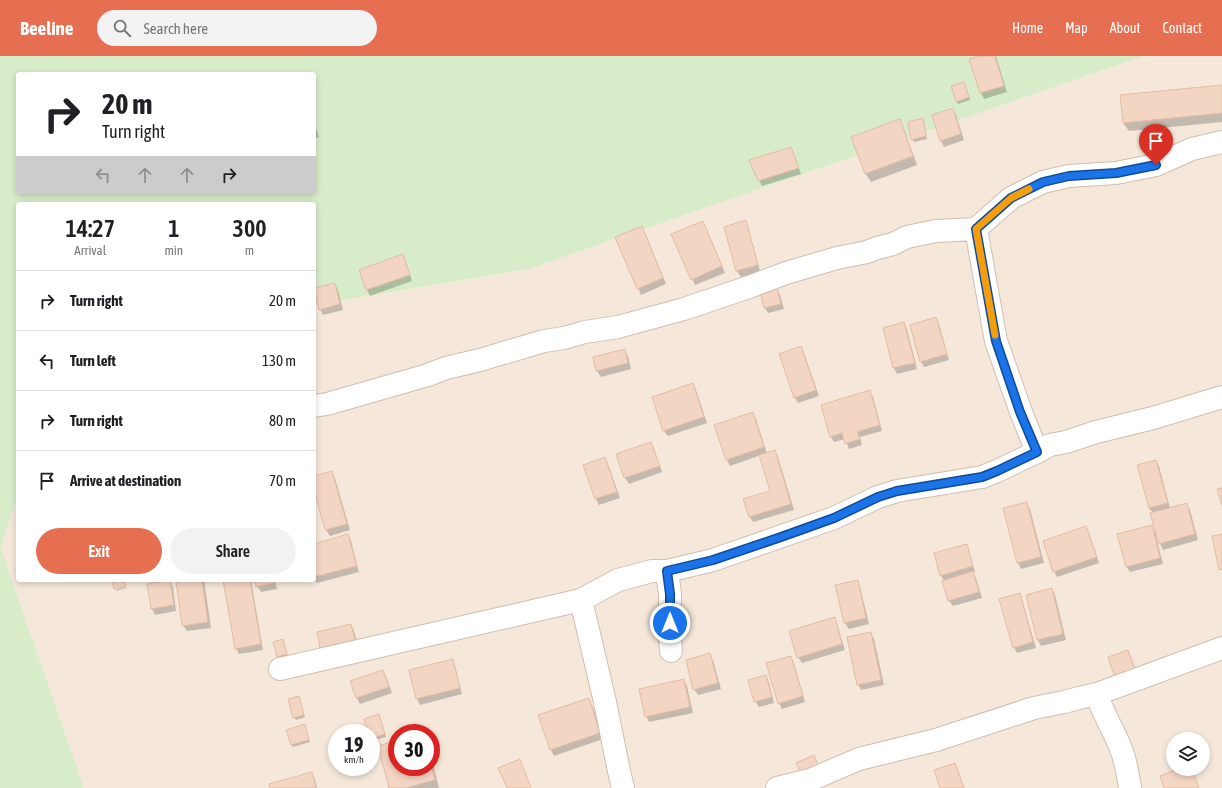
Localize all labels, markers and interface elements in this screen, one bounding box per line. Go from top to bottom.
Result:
search box [97,10,377,46]
text: Beeline [20,17,73,39]
icon: search [111,17,133,39]
text: Search here [143,20,208,37]
text: Home [1012,20,1043,36]
text: Map [1065,20,1088,36]
text: About [1110,20,1141,36]
text: Contact [1163,20,1202,36]
icon: right [36,88,88,140]
text: 20 m [102,88,152,120]
text: Turn right [102,121,165,142]
pin [1139,124,1173,165]
icon: arrive [1145,130,1167,152]
icon: left [92,164,114,186]
icon: ahead [134,164,156,186]
icon: ahead [176,164,198,186]
icon: right [218,164,240,186]
text: 14:27 [66,215,115,242]
text: 1 [168,215,179,242]
text: 300 [233,215,266,242]
text: Arrival [74,243,106,258]
text: min [164,243,183,258]
text: m [245,243,254,258]
icon: right [36,290,58,312]
text: Turn right [70,292,123,309]
text: 20 m [269,292,296,309]
icon: left [36,350,58,372]
text: Turn left [70,352,116,369]
text: 130 m [262,352,296,369]
icon: right [36,410,58,432]
text: Turn right [70,412,123,429]
text: 80 m [269,412,296,429]
icon: arrive [36,470,58,492]
text: Arrive at destination [70,472,181,489]
text: 70 m [269,472,296,489]
button: Exit [36,528,162,574]
button: Share [170,528,296,574]
position arrow [649,602,691,644]
speed limit sign: 30 [388,724,440,776]
map controls [1166,732,1210,776]
button: layers [1166,732,1210,776]
text: 19 [345,733,363,756]
text: km/h [344,754,364,765]

